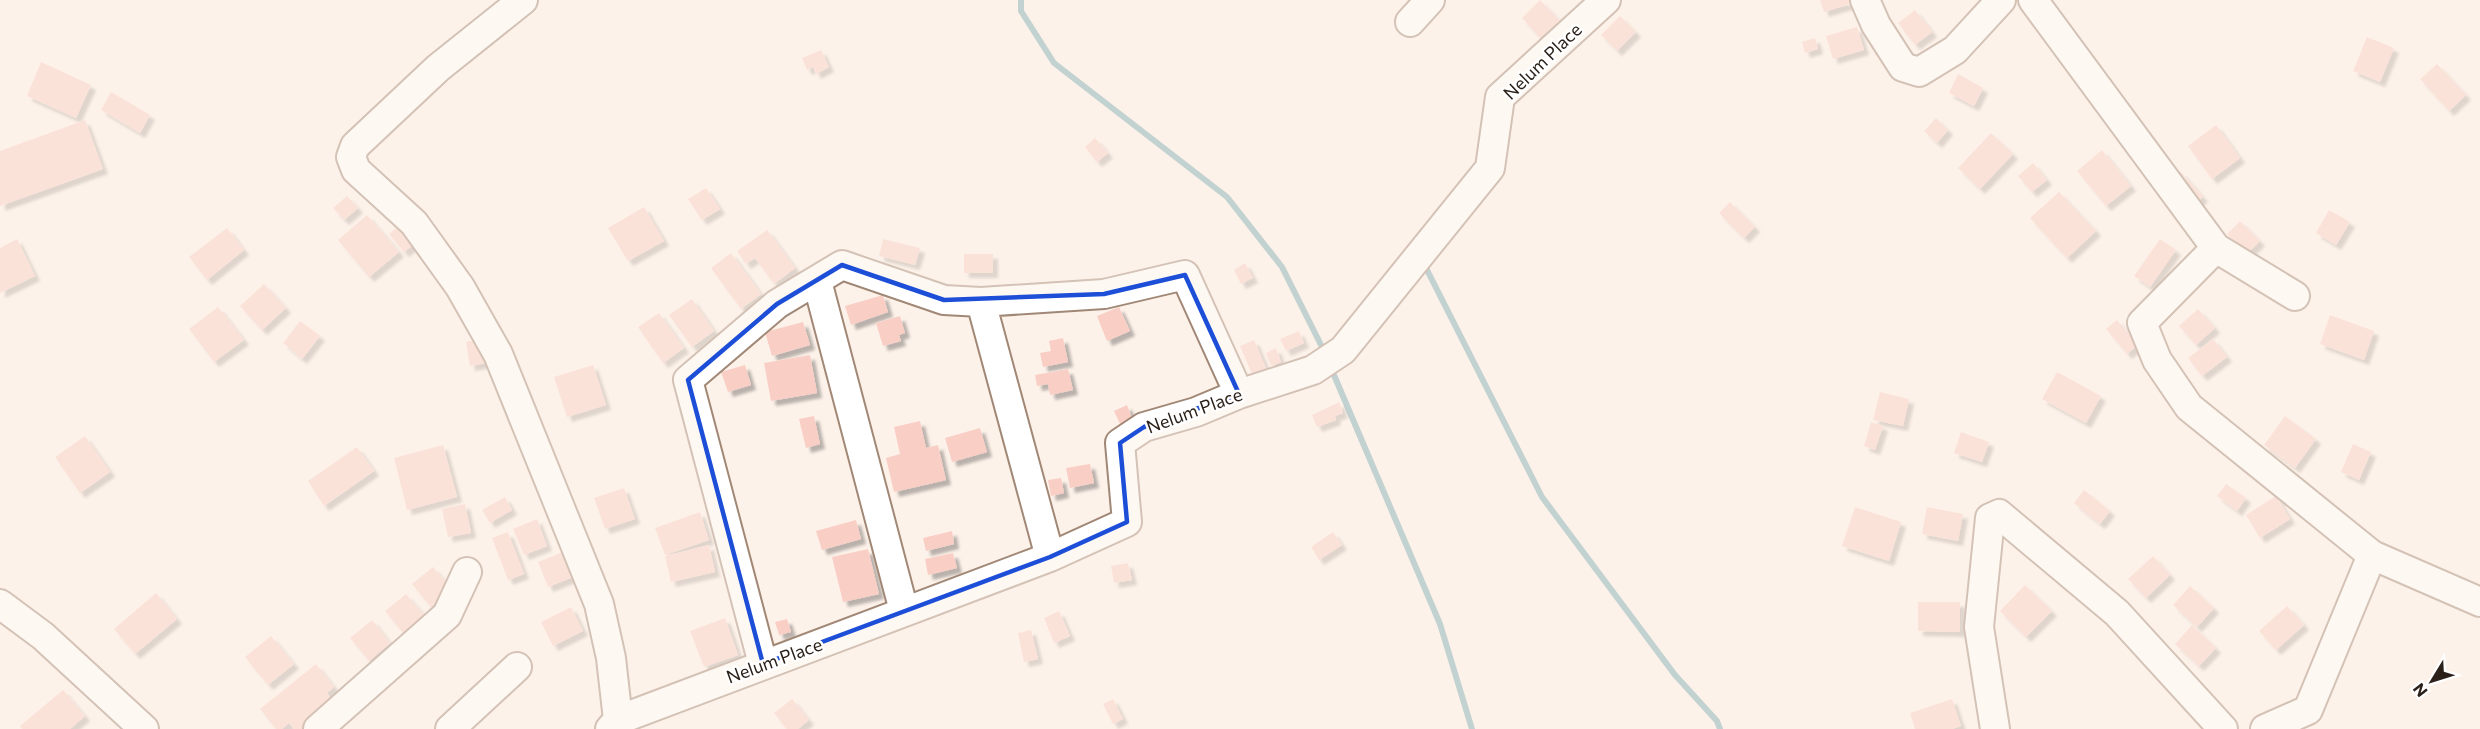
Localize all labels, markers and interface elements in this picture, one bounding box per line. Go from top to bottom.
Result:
street label: Nelum Place [1498,18,1586,104]
street label: Nelum Place [1143,382,1245,438]
street label: Nelum Place [723,632,825,688]
north arrow [2402,651,2462,711]
text: N [2409,680,2431,701]

